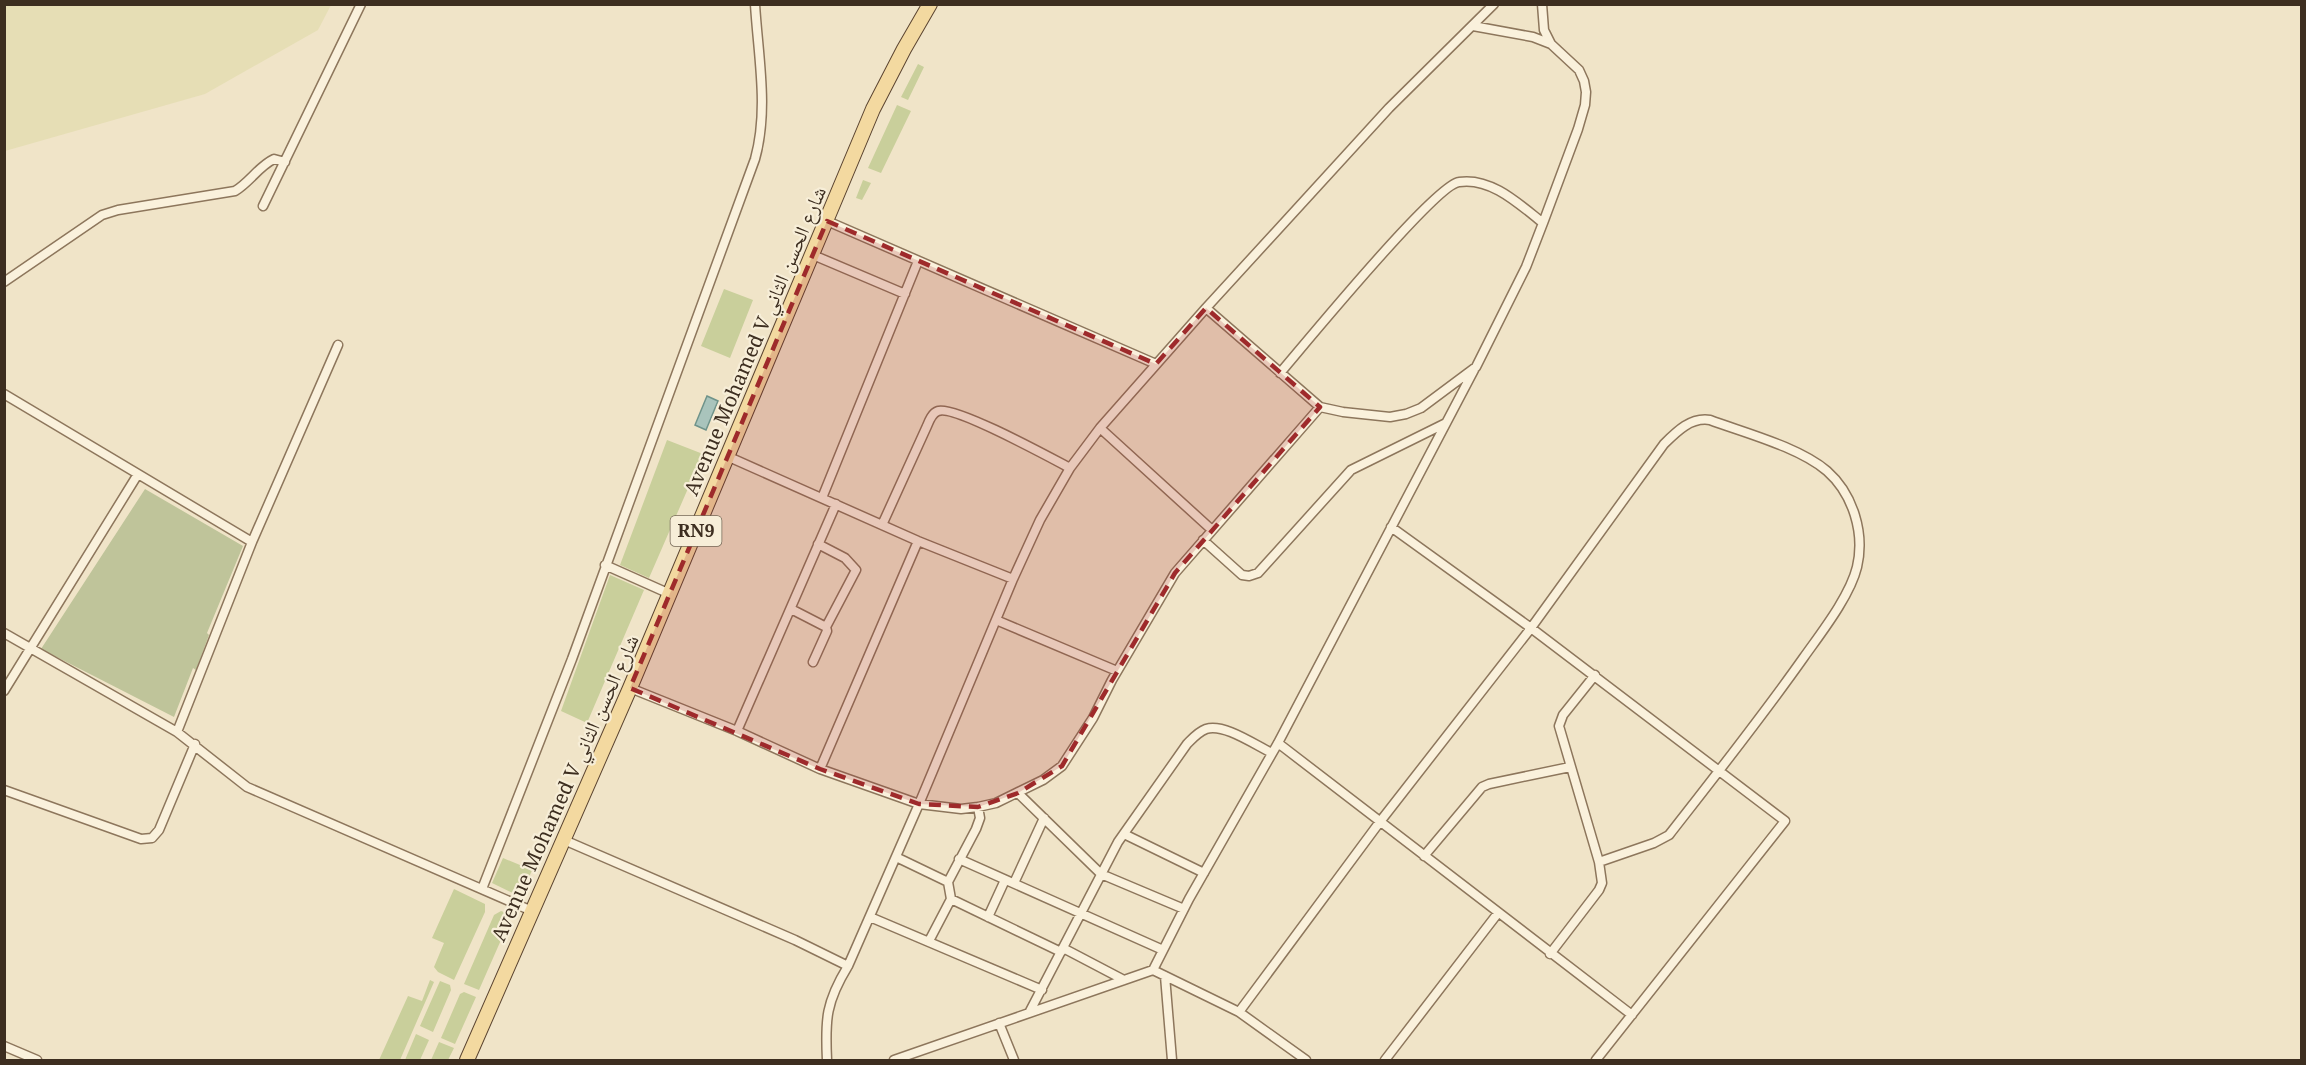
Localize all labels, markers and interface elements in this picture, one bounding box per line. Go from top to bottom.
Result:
street label: Avenue Mohamed V شارع الحسن الثاني [677,182,835,501]
road number: RN9 [670,516,722,546]
street label: Avenue Mohamed V شارع الحسن الثاني [485,630,647,947]

